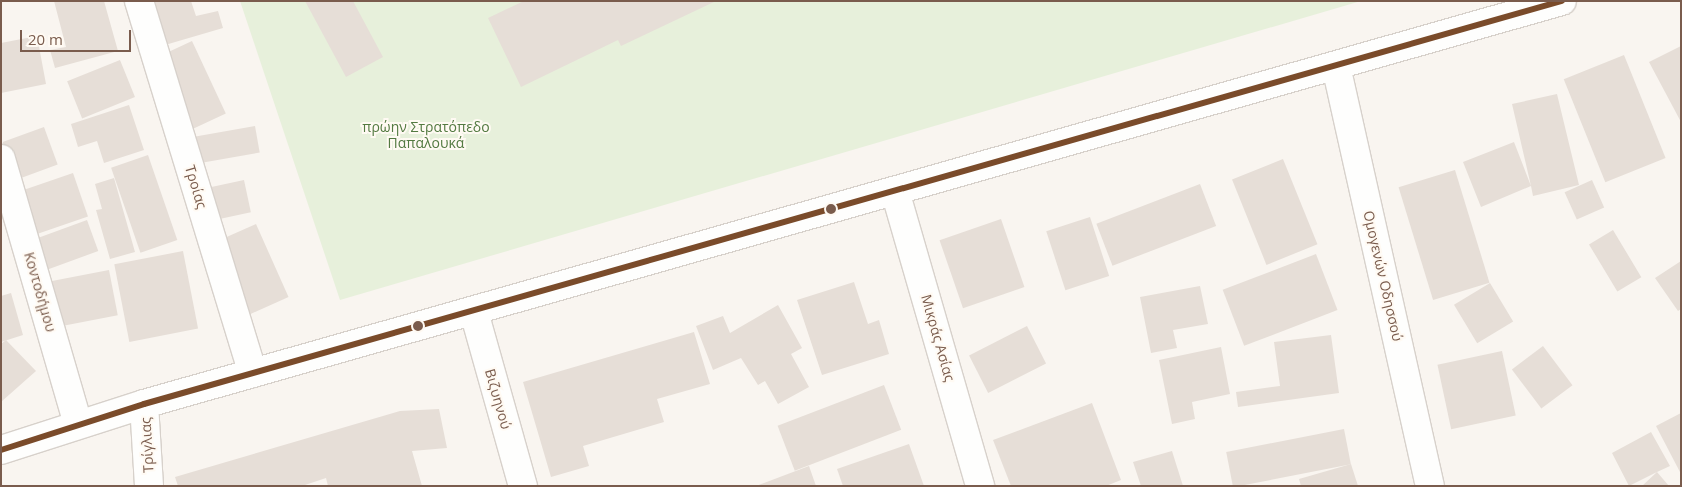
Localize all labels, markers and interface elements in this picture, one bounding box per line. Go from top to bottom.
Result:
scale bar [22,20,134,52]
text: 20 m [28,29,63,49]
park label: πρώην Στρατόπεδο Παπαλουκά [362,119,490,152]
street label: Τροίας [181,163,211,211]
unlabelled marker [826,204,836,214]
street label: Ομογενών Οδησσού [1360,209,1406,343]
street label: Κοντοδήμου [21,250,59,334]
street label: Μικράς Ασίας [918,293,958,383]
unlabelled marker [413,321,423,331]
street label: Βιζυηνού [481,367,515,431]
street label: Τρίγλιας [137,417,157,473]

